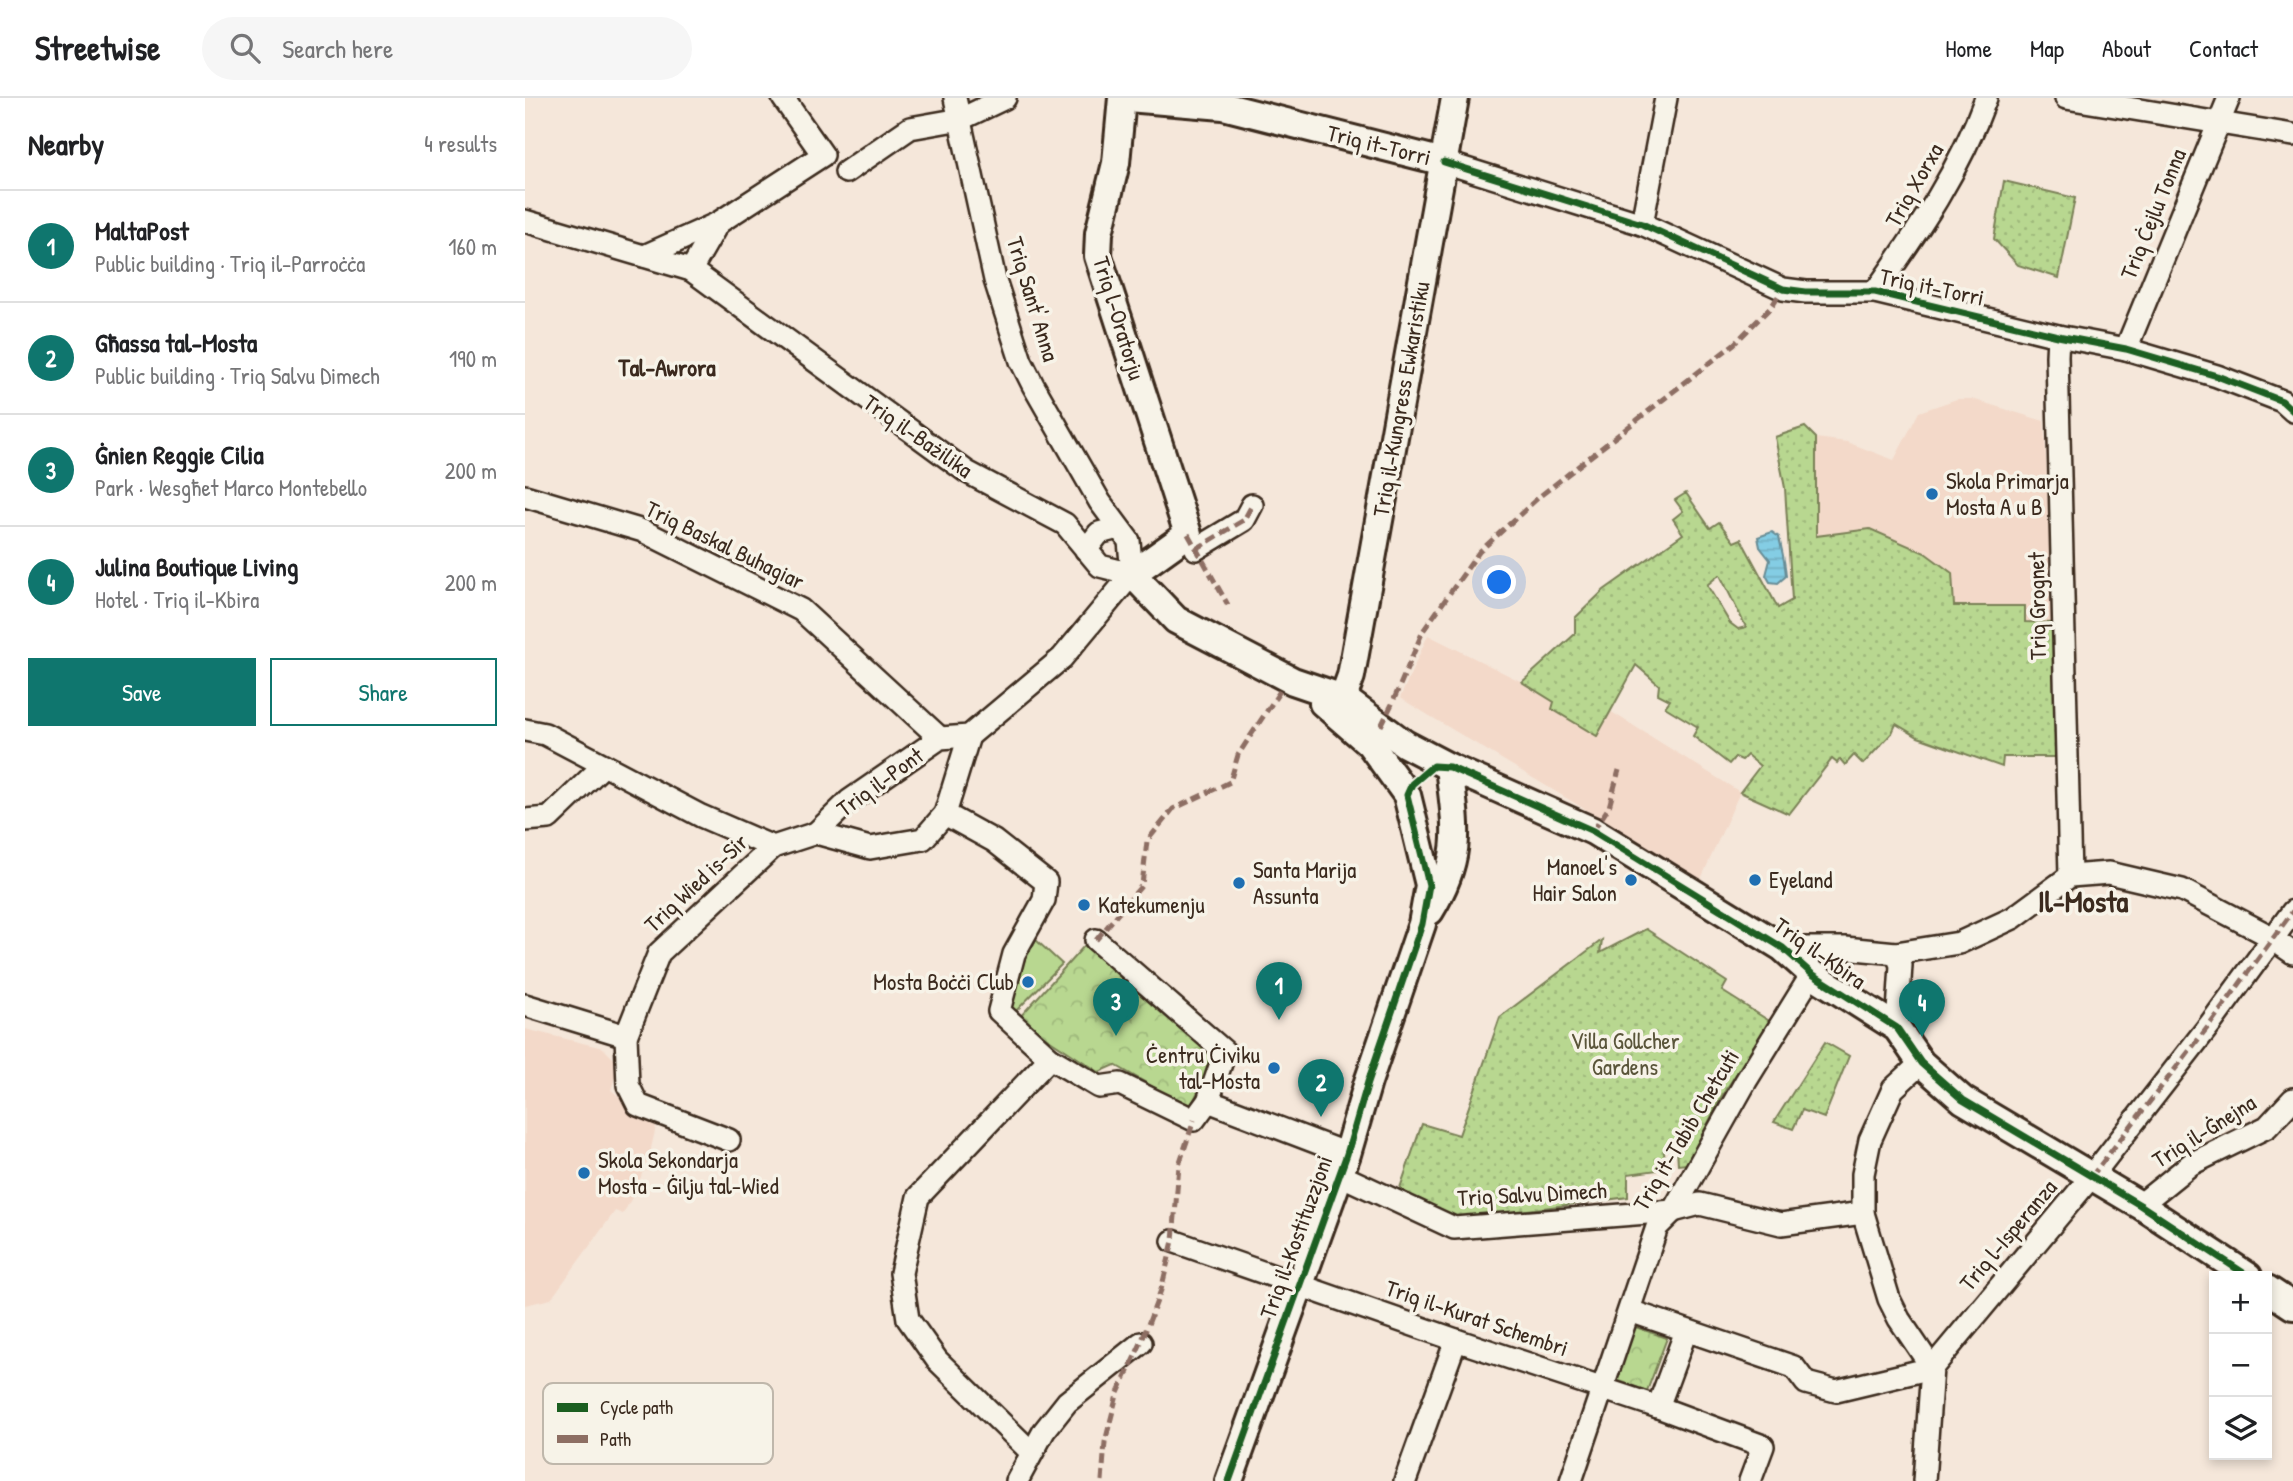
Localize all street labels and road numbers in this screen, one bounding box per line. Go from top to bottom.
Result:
street label: Triq it-Torri [1324,117,1434,172]
street label: Triq Xorxa [1877,137,1950,232]
street label: Triq Ċejlu Tonna [2112,144,2193,284]
street label: Triq Sant' Anna [1000,233,1067,365]
street label: Triq l-Oratorju [1086,252,1153,383]
street label: Triq it-Torri [1877,260,1987,313]
street label: Triq il-Kungress Ewkaristiku [1365,279,1436,519]
street label: Triq il-Bażilika [857,387,979,485]
street label: Triq Baskal Buhagiar [641,493,810,596]
street label: Triq Grognet [2020,551,2053,660]
street label: Triq il-Pont [830,739,930,824]
street label: Triq Wied is-Sir [637,826,754,939]
street label: Triq il-Kbira [1768,910,1873,996]
street label: Triq it-Tabib Chetcuti [1625,1043,1746,1216]
street label: Triq il-Ġnejna [2146,1087,2261,1175]
street label: Triq il-Kostituzzjoni [1252,1151,1339,1323]
street label: Triq l-Isperanza [1952,1172,2063,1297]
street label: Triq Salvu Dimech [1456,1174,1608,1213]
street label: Triq il-Kurat Schembri [1382,1272,1573,1363]

